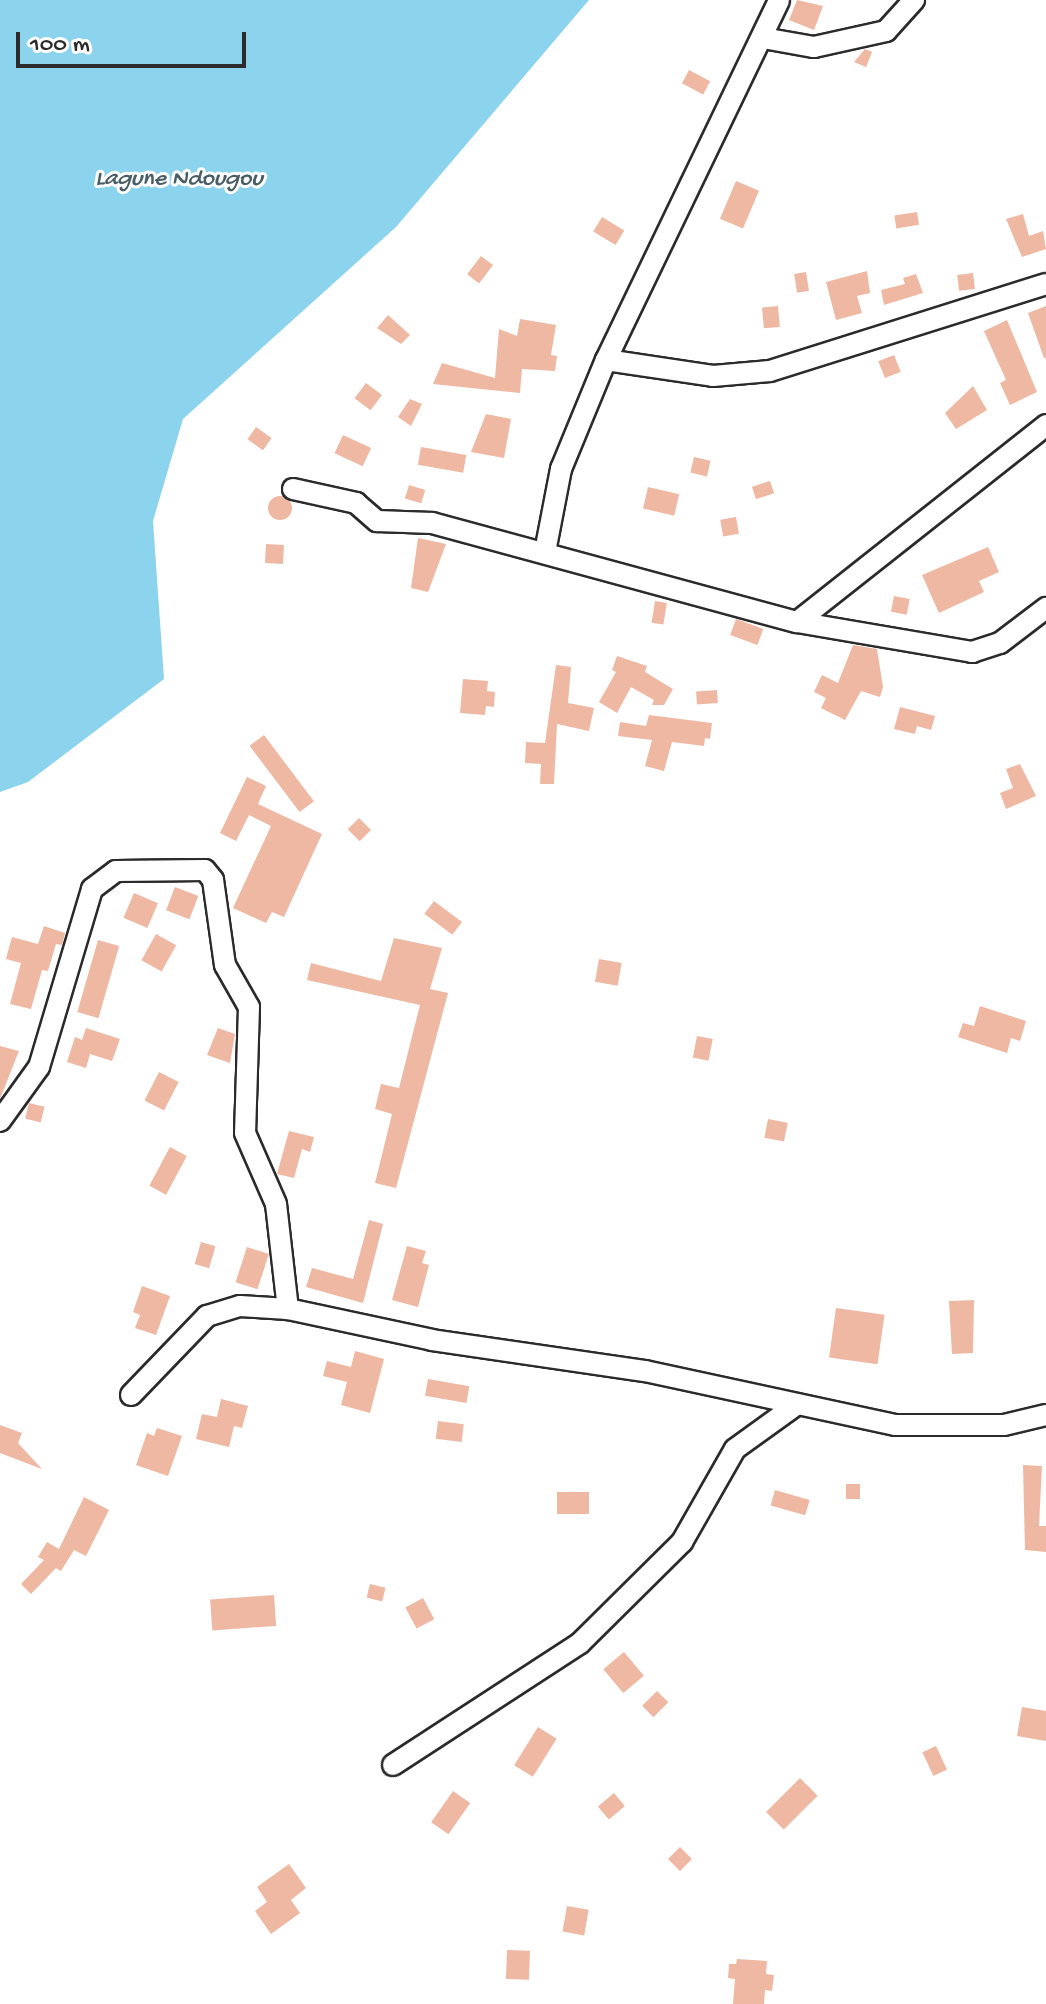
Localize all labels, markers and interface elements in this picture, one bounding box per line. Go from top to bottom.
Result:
scale bar [20,16,250,66]
text: 100 m [30,31,90,60]
water label: Lagune Ndougou [95,166,263,194]

